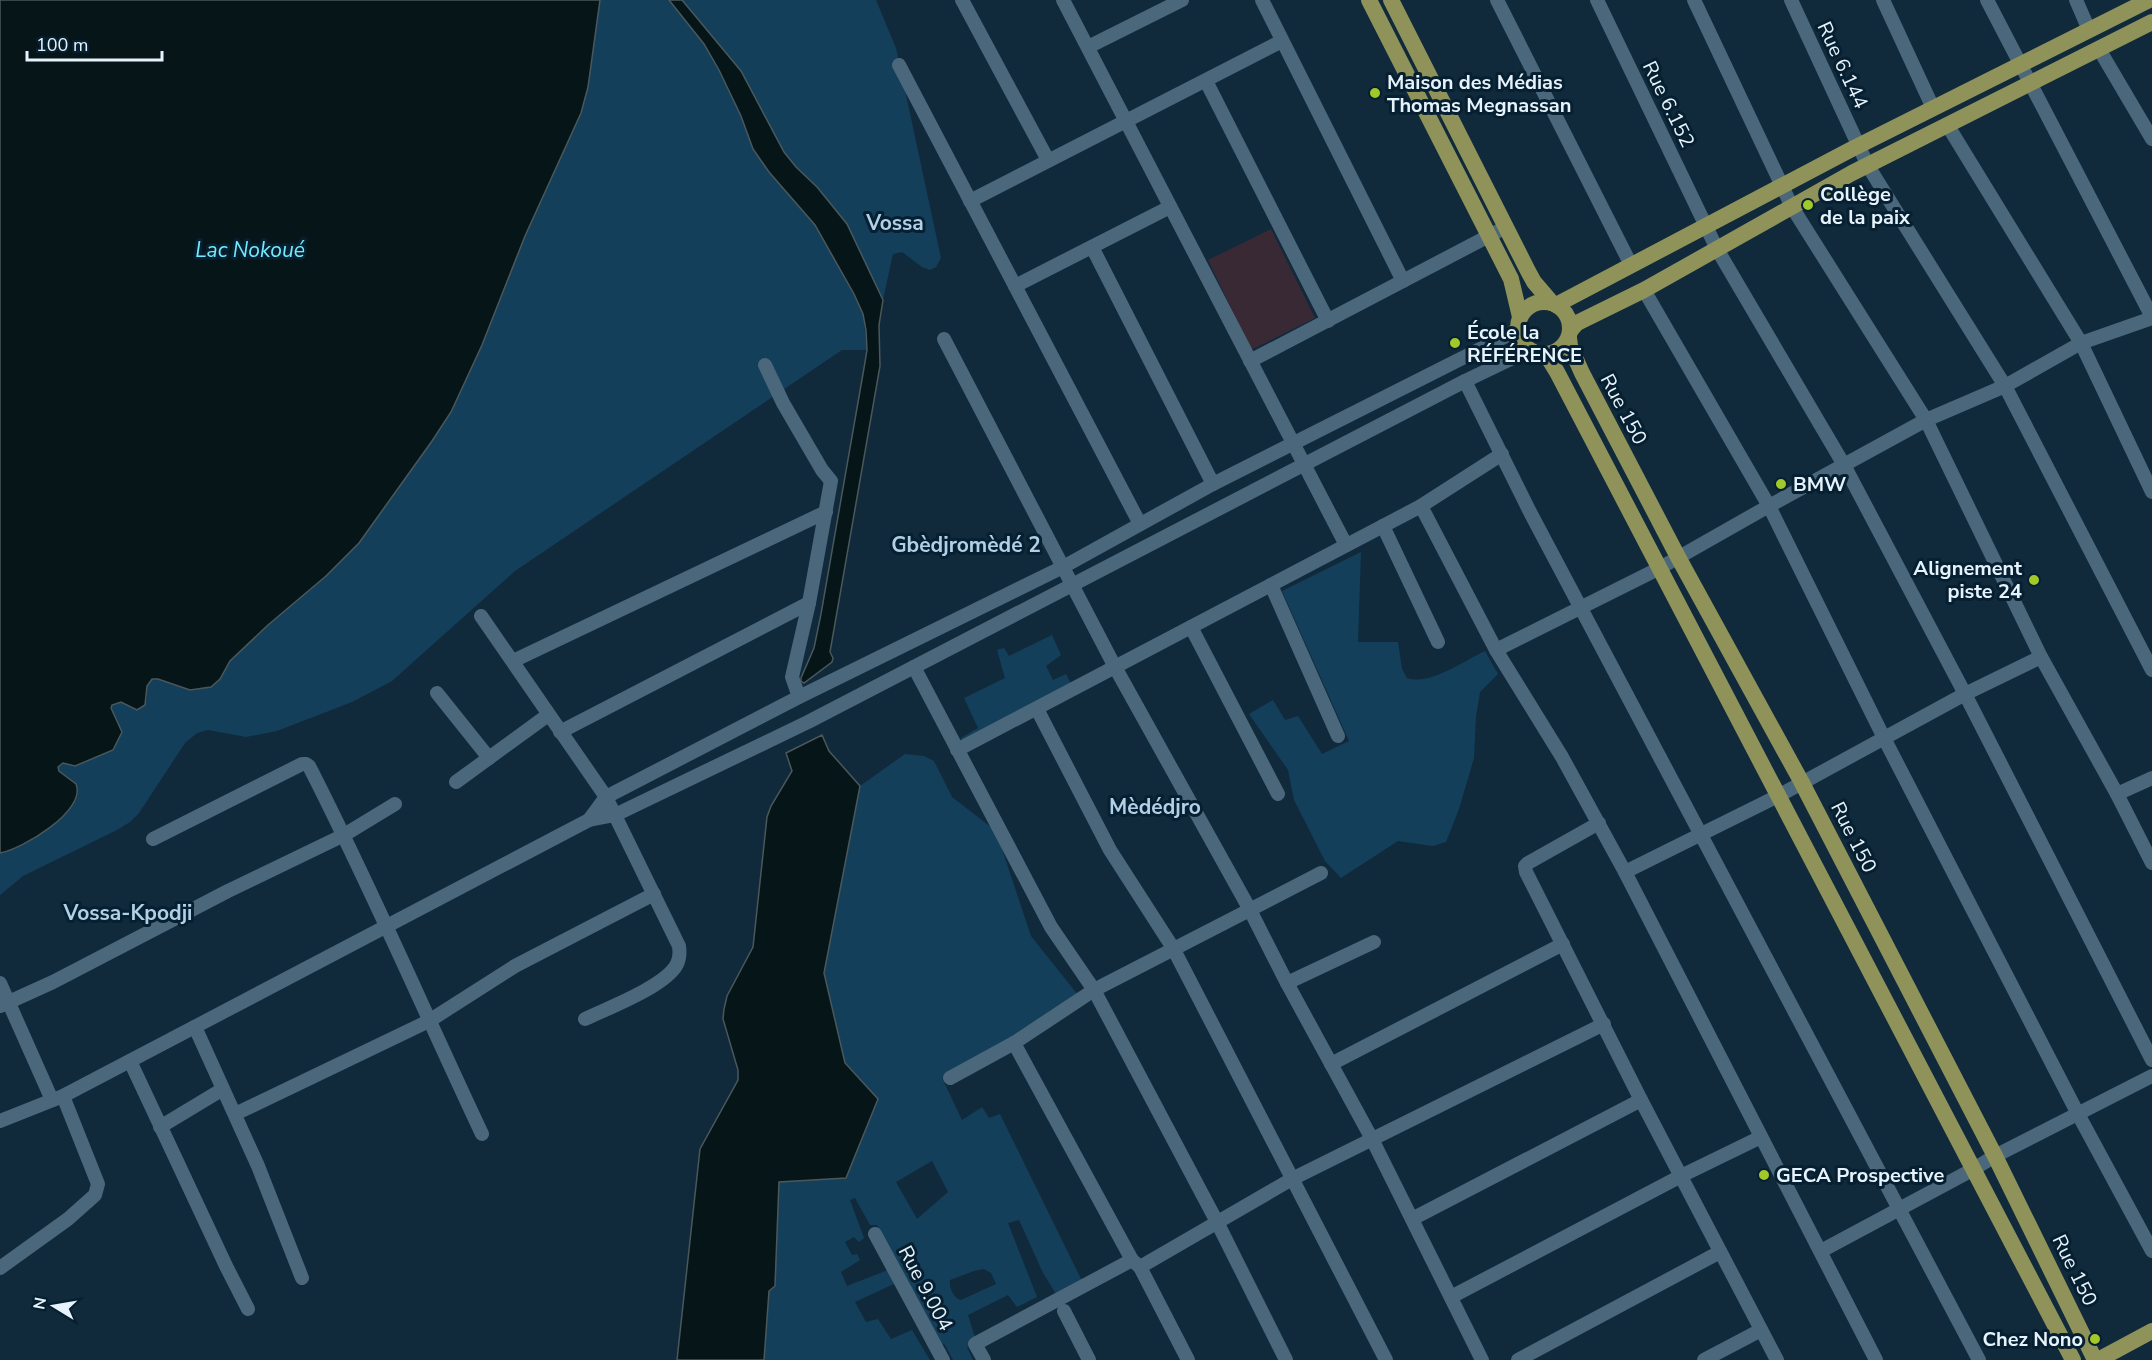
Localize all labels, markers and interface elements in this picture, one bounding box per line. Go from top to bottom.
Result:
street label: Rue 6.144 [1811,17,1874,113]
scale bar [27,24,162,62]
text: 100 m [36,33,88,57]
street label: Rue 6.152 [1636,57,1701,152]
place label: Maison des Médias Thomas Megnassan [1387,69,1571,119]
marker: Maison des Médias Thomas Megnassan [1368,86,1382,100]
place label: Collège de la paix [1820,181,1911,231]
marker: Collège de la paix [1801,198,1815,212]
district label: Vossa [865,209,924,237]
water label: Lac Nokoué [195,236,305,264]
place label: École la RÉFÉRENCE [1467,319,1582,369]
marker: École la RÉFÉRENCE [1448,336,1462,350]
street label: Rue 150 [1594,369,1653,449]
place label: BMW [1793,471,1846,498]
marker: BMW [1774,477,1788,491]
district label: Gbèdjromèdé 2 [891,531,1041,559]
place label: Alignement piste 24 [1913,555,2022,605]
marker: Alignement piste 24 [2027,573,2041,587]
district label: Mèdédjro [1109,793,1201,821]
street label: Rue 150 [1824,797,1883,877]
district label: Vossa-Kpodji [63,899,192,927]
place label: GECA Prospective [1776,1162,1944,1189]
marker: GECA Prospective [1757,1168,1771,1182]
street label: Rue 150 [2046,1230,2103,1310]
street label: Rue 9.004 [892,1241,959,1336]
north arrow [24,1276,84,1336]
text: N [28,1295,52,1311]
place label: Chez Nono [1982,1326,2083,1353]
marker: Chez Nono [2088,1332,2102,1346]

